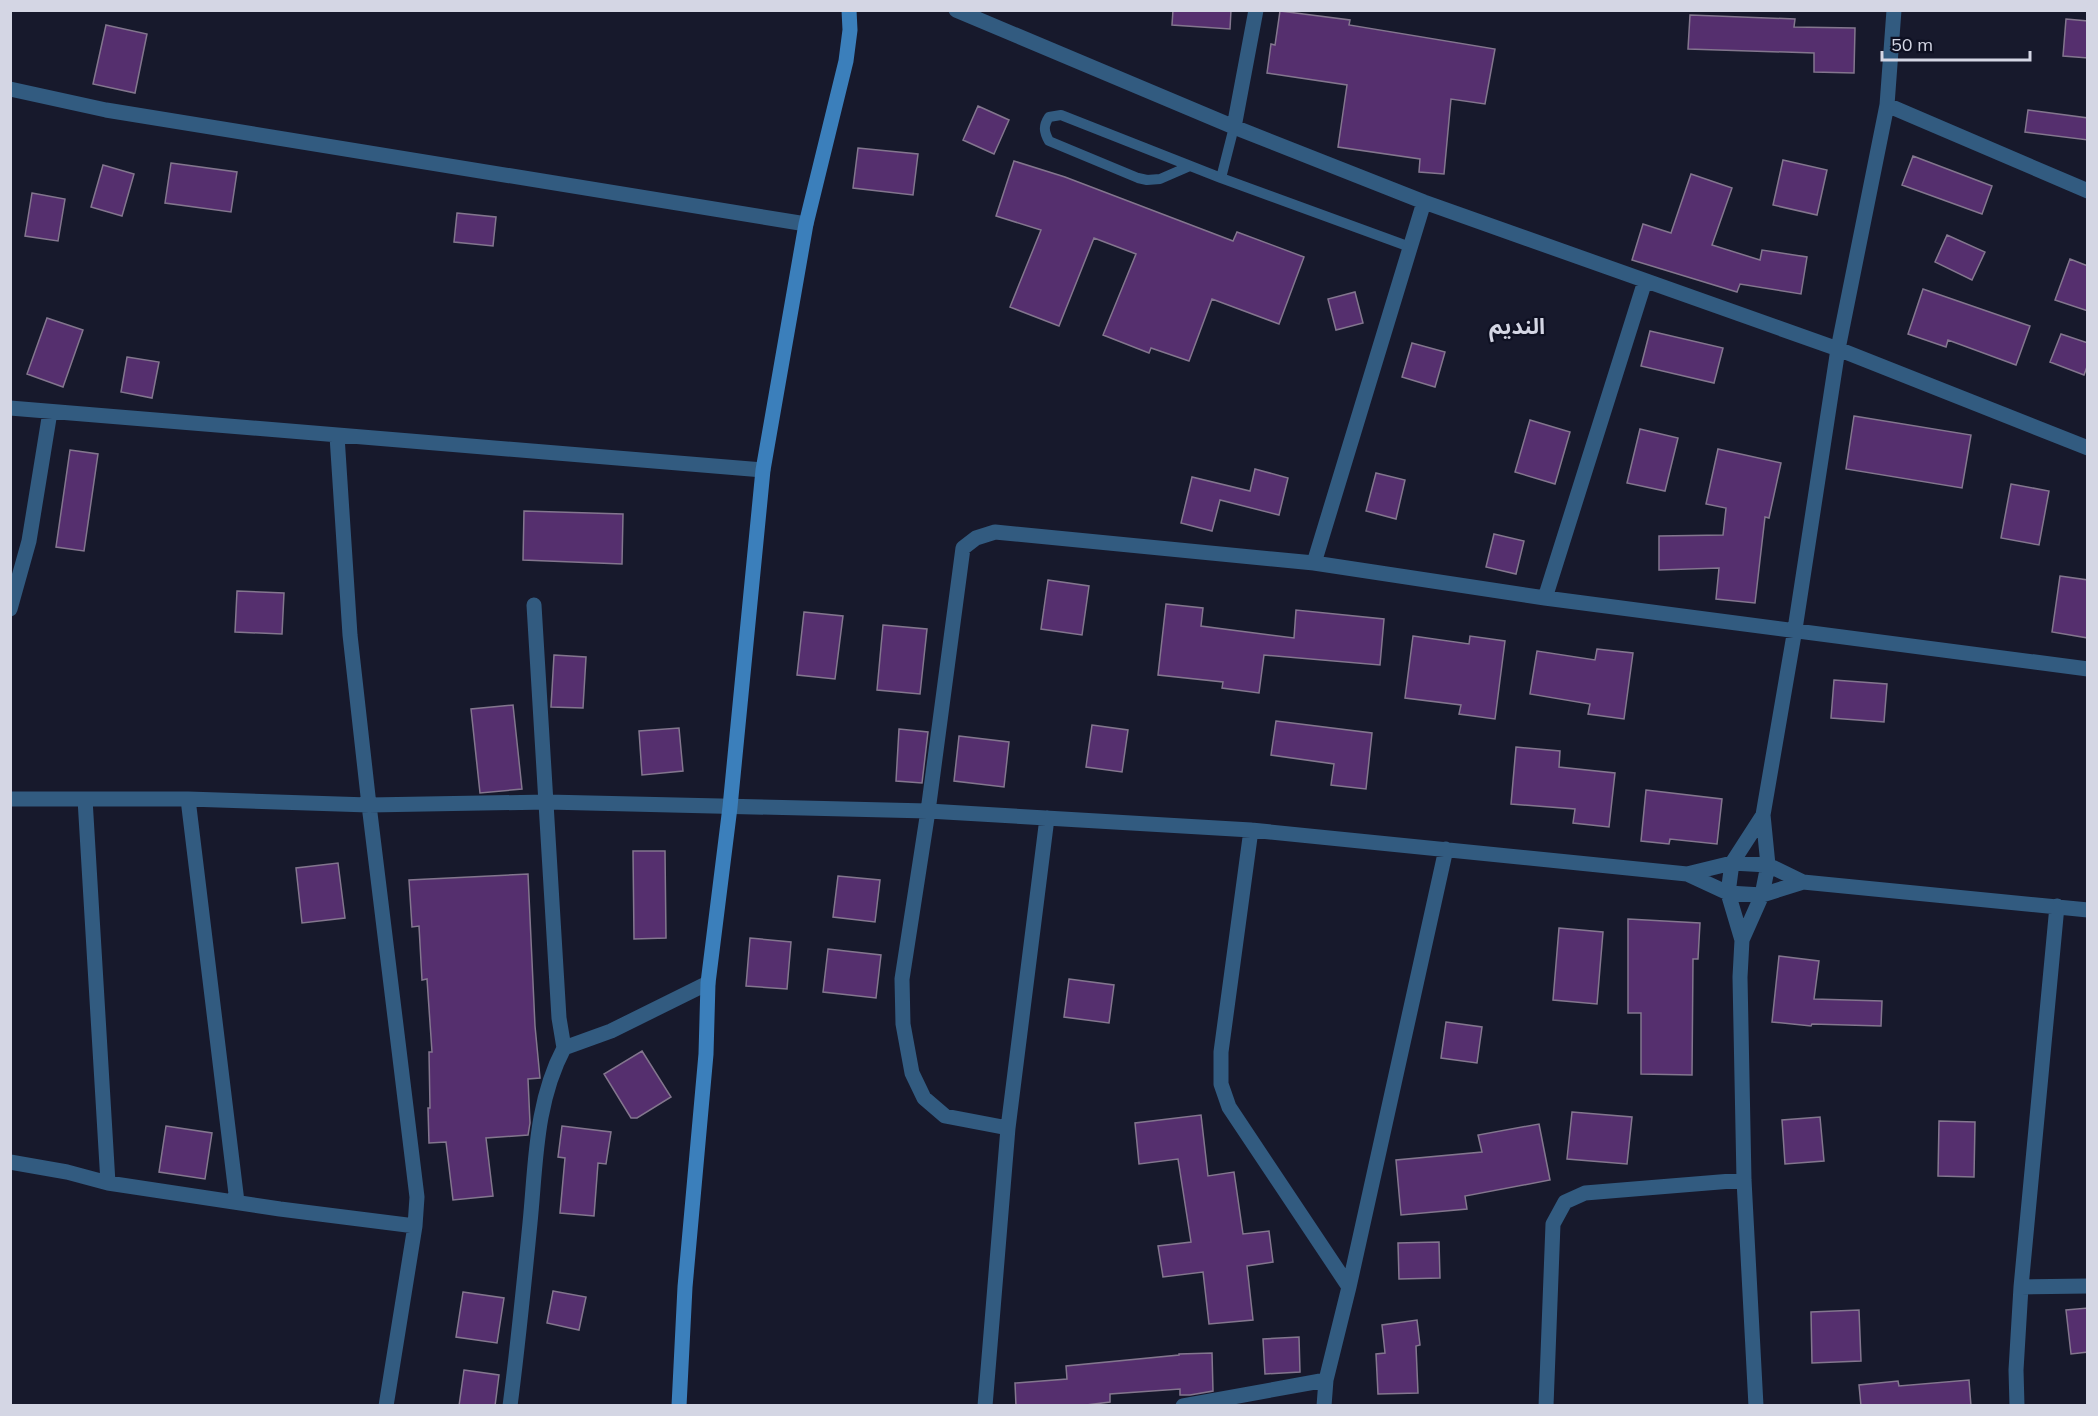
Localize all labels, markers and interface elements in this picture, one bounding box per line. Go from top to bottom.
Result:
scale bar [1882,24,2030,62]
text: 50 m [1891,33,1933,56]
district label: النديم [1489,312,1545,343]

